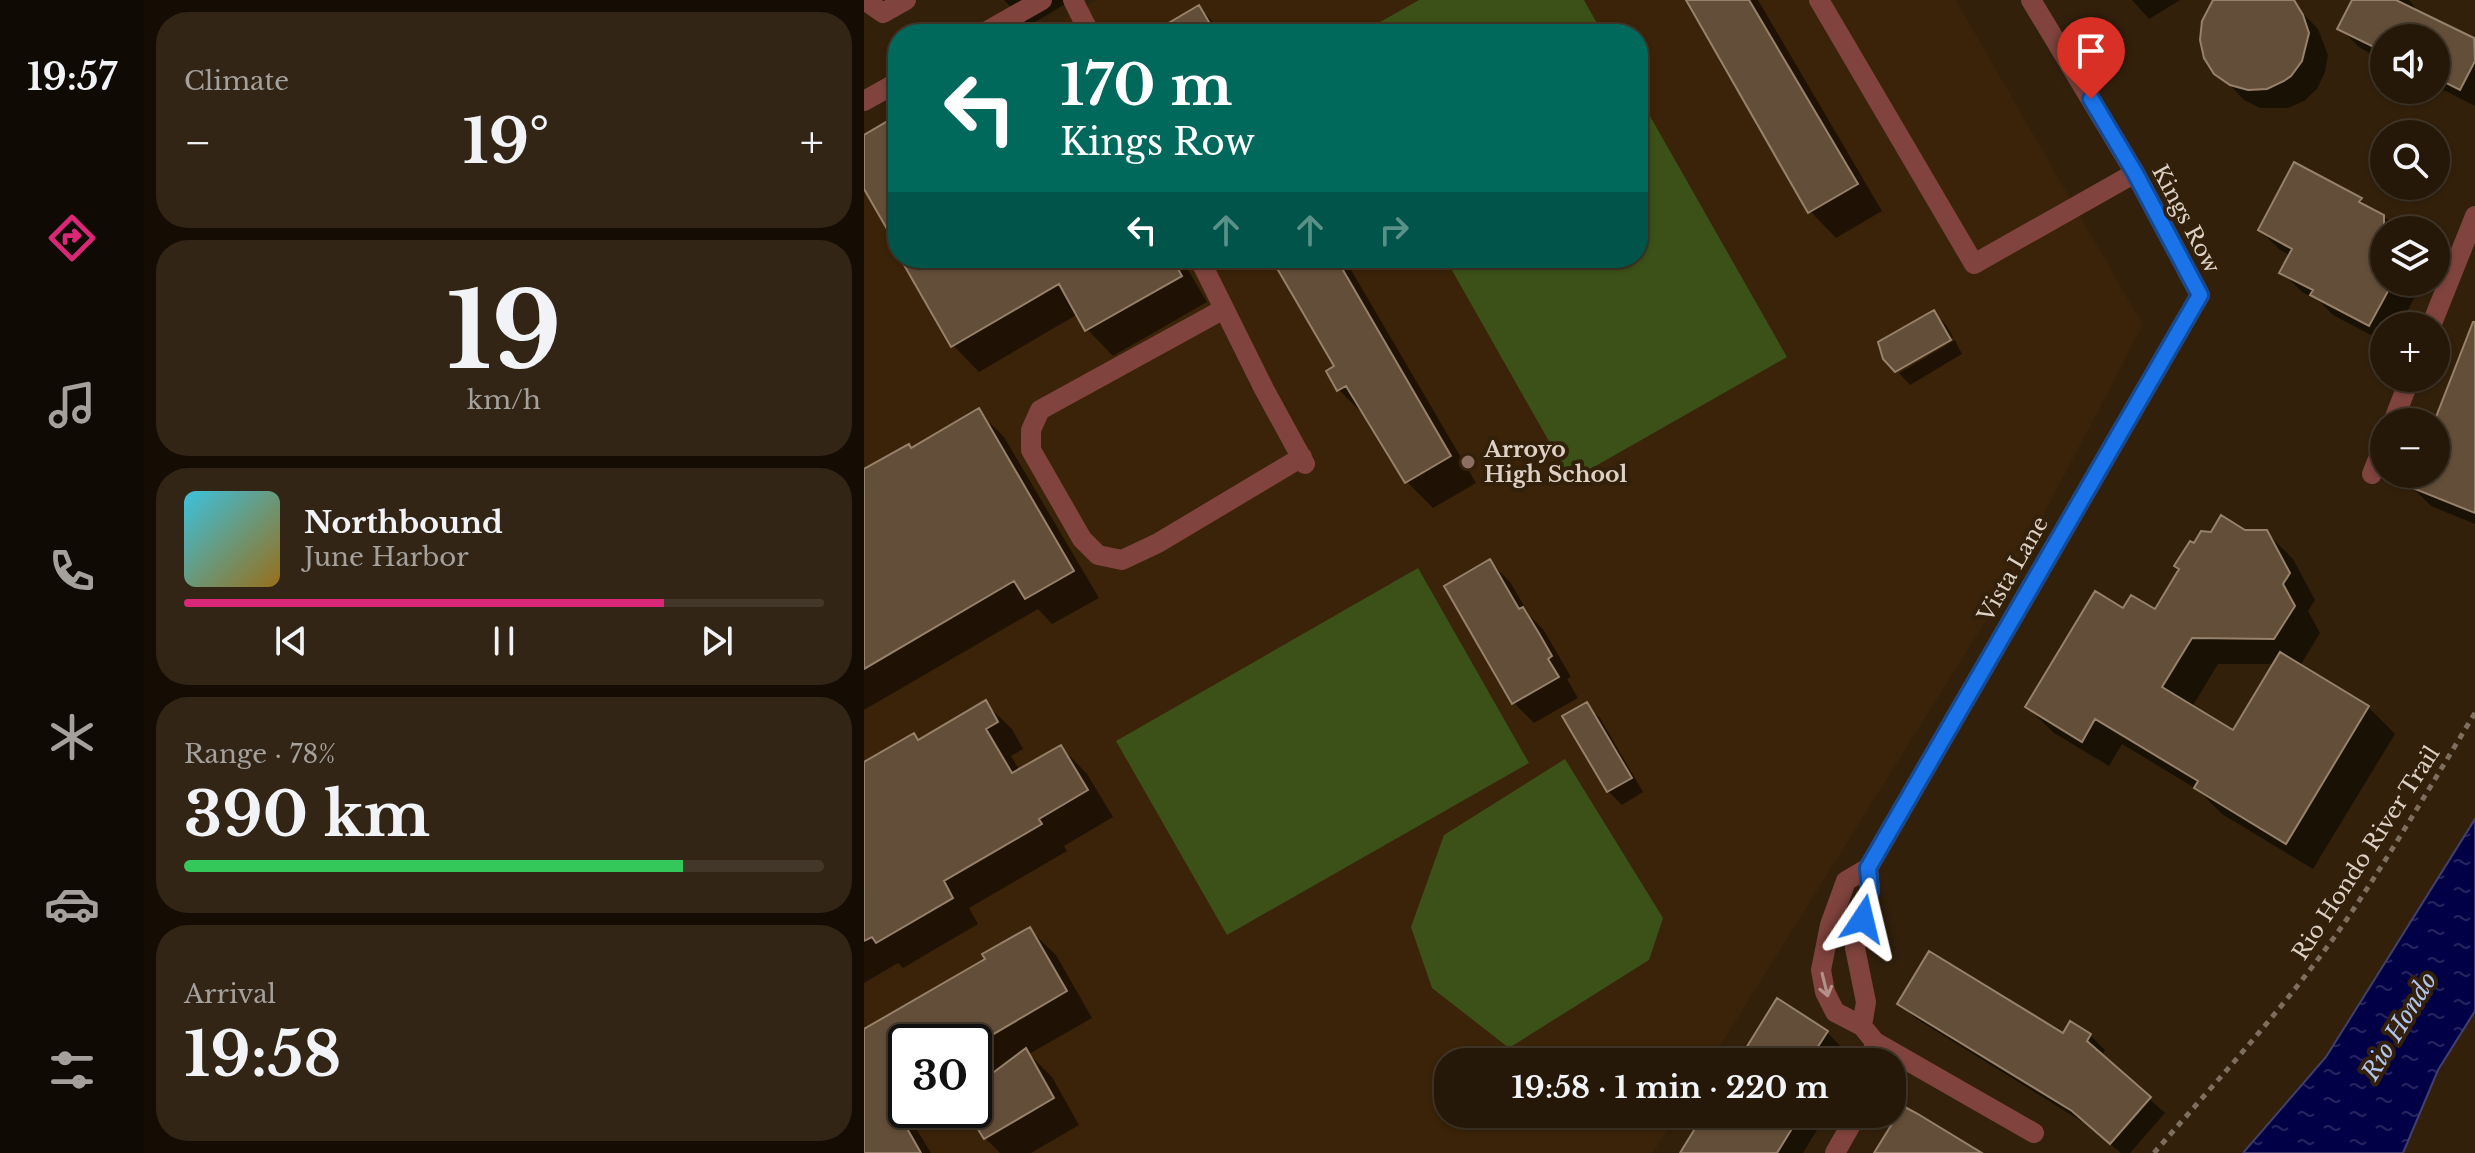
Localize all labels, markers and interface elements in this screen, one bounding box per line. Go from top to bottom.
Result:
pin [2057,17,2125,99]
map controls [2370,24,2450,488]
button: sound [2370,24,2450,104]
icon: arrive [2069,29,2113,73]
text: 170 m [1060,51,1232,120]
text: 19:57 [27,55,117,100]
icon: left [928,56,1032,160]
text: Climate [184,65,289,97]
text: 19° [463,105,549,179]
text: − [184,115,212,170]
text: + [800,115,824,170]
text: Kings Row [1060,120,1255,165]
button: search [2370,120,2450,200]
street label: Kings Row [2146,160,2226,278]
icon: left [1120,208,1164,252]
icon: ahead [1204,208,1248,252]
icon: ahead [1288,208,1332,252]
icon: right [1372,208,1416,252]
icon: directions [44,210,100,266]
button: layers [2370,216,2450,296]
text: 19 [446,267,562,396]
button: + [2370,312,2450,392]
icon: music [44,377,100,433]
text: km/h [467,384,541,416]
button: − [2370,408,2450,488]
place label: Arroyo High School [1483,436,1627,488]
marker: Arroyo High School [1459,453,1477,471]
text: Northbound [304,504,503,541]
street label: Vista Lane [1972,512,2054,627]
text: June Harbor [304,541,469,573]
icon: phone [44,543,100,599]
icon: previous [269,619,313,663]
icon: pause [482,619,526,663]
icon: next [695,619,739,663]
icon: climate [44,709,100,765]
text: Range · 78% [184,738,336,770]
street label: Rio Hondo River Trail [2287,741,2445,965]
text: 390 km [184,778,430,852]
icon: car [44,876,100,932]
position arrow [1821,877,1905,961]
water label: Rio Hondo [2355,967,2443,1086]
one-way arrow [1818,971,1833,997]
text: Arrival [184,978,276,1010]
text: 19:58 [184,1018,341,1092]
speed limit sign: 30 [888,1024,992,1128]
icon: filters [44,1042,100,1098]
text: 19:58 · 1 min · 220 m [1511,1069,1829,1106]

